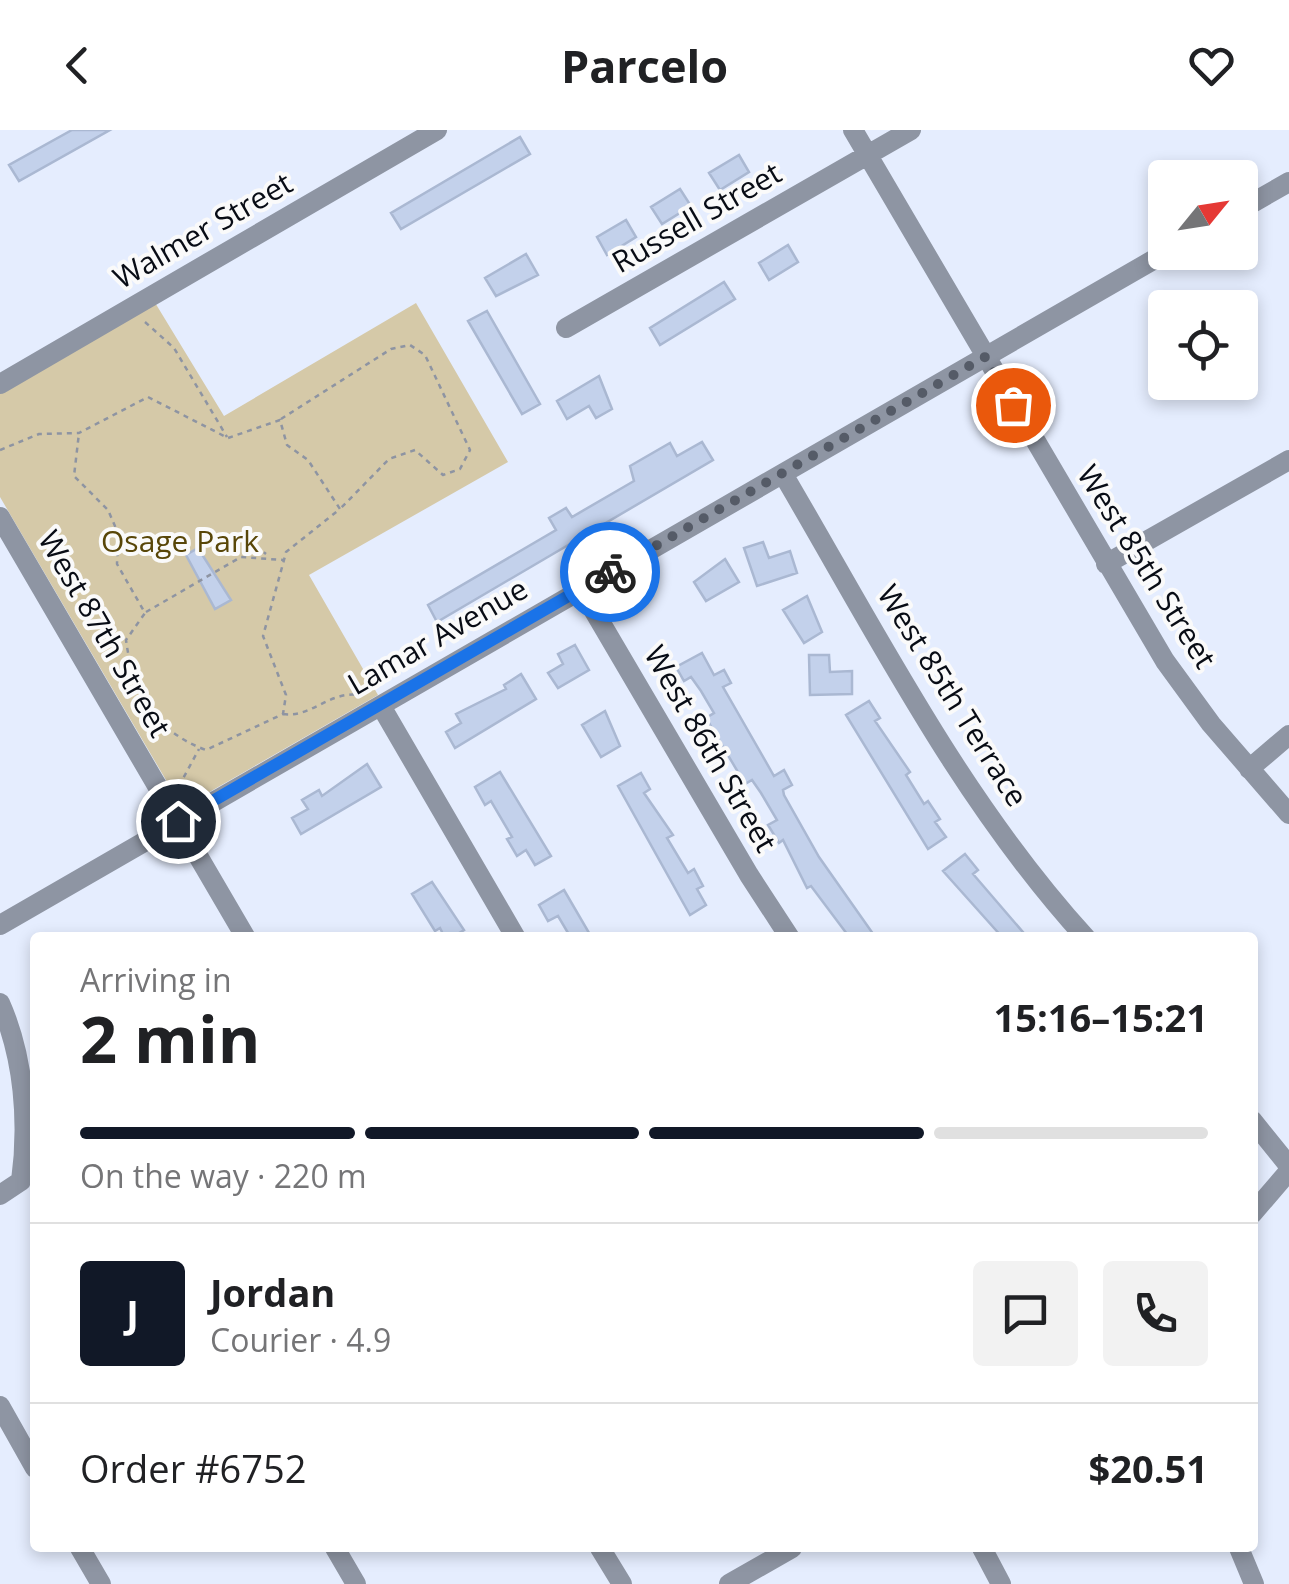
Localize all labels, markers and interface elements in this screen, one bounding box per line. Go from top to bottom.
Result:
text: Parcelo [561,35,728,96]
icon: back [50,38,105,93]
icon: heart [1184,38,1239,93]
street label: Russell Street [604,152,788,282]
north arrow [1148,160,1258,270]
map controls [1148,160,1258,400]
street label: Walmer Street [105,162,299,298]
button: locate [1148,290,1258,400]
pin [971,363,1056,448]
icon: bag [986,378,1041,433]
street label: West 85th Street [1068,457,1226,676]
park label: Osage Park [101,520,259,561]
street label: West 87th Street [29,522,181,744]
courier [560,522,660,622]
icon: bike [583,545,638,600]
street label: Lamar Avenue [340,568,535,704]
street label: West 85th Terrace [869,577,1038,814]
street label: West 86th Street [635,637,787,859]
pin [136,779,221,864]
icon: home [151,794,206,849]
text: Arriving in [80,958,232,1001]
text: 15:16–15:21 [994,991,1208,1043]
text: 2 min [80,994,260,1082]
text: On the way · 220 m [80,1154,367,1197]
button: chat [973,1261,1078,1366]
button: phone [1103,1261,1208,1366]
text: Jordan [210,1266,335,1318]
text: J [126,1287,139,1339]
text: Courier · 4.9 [210,1318,391,1361]
text: Order #6752 [80,1442,307,1494]
text: $20.51 [1089,1442,1208,1494]

